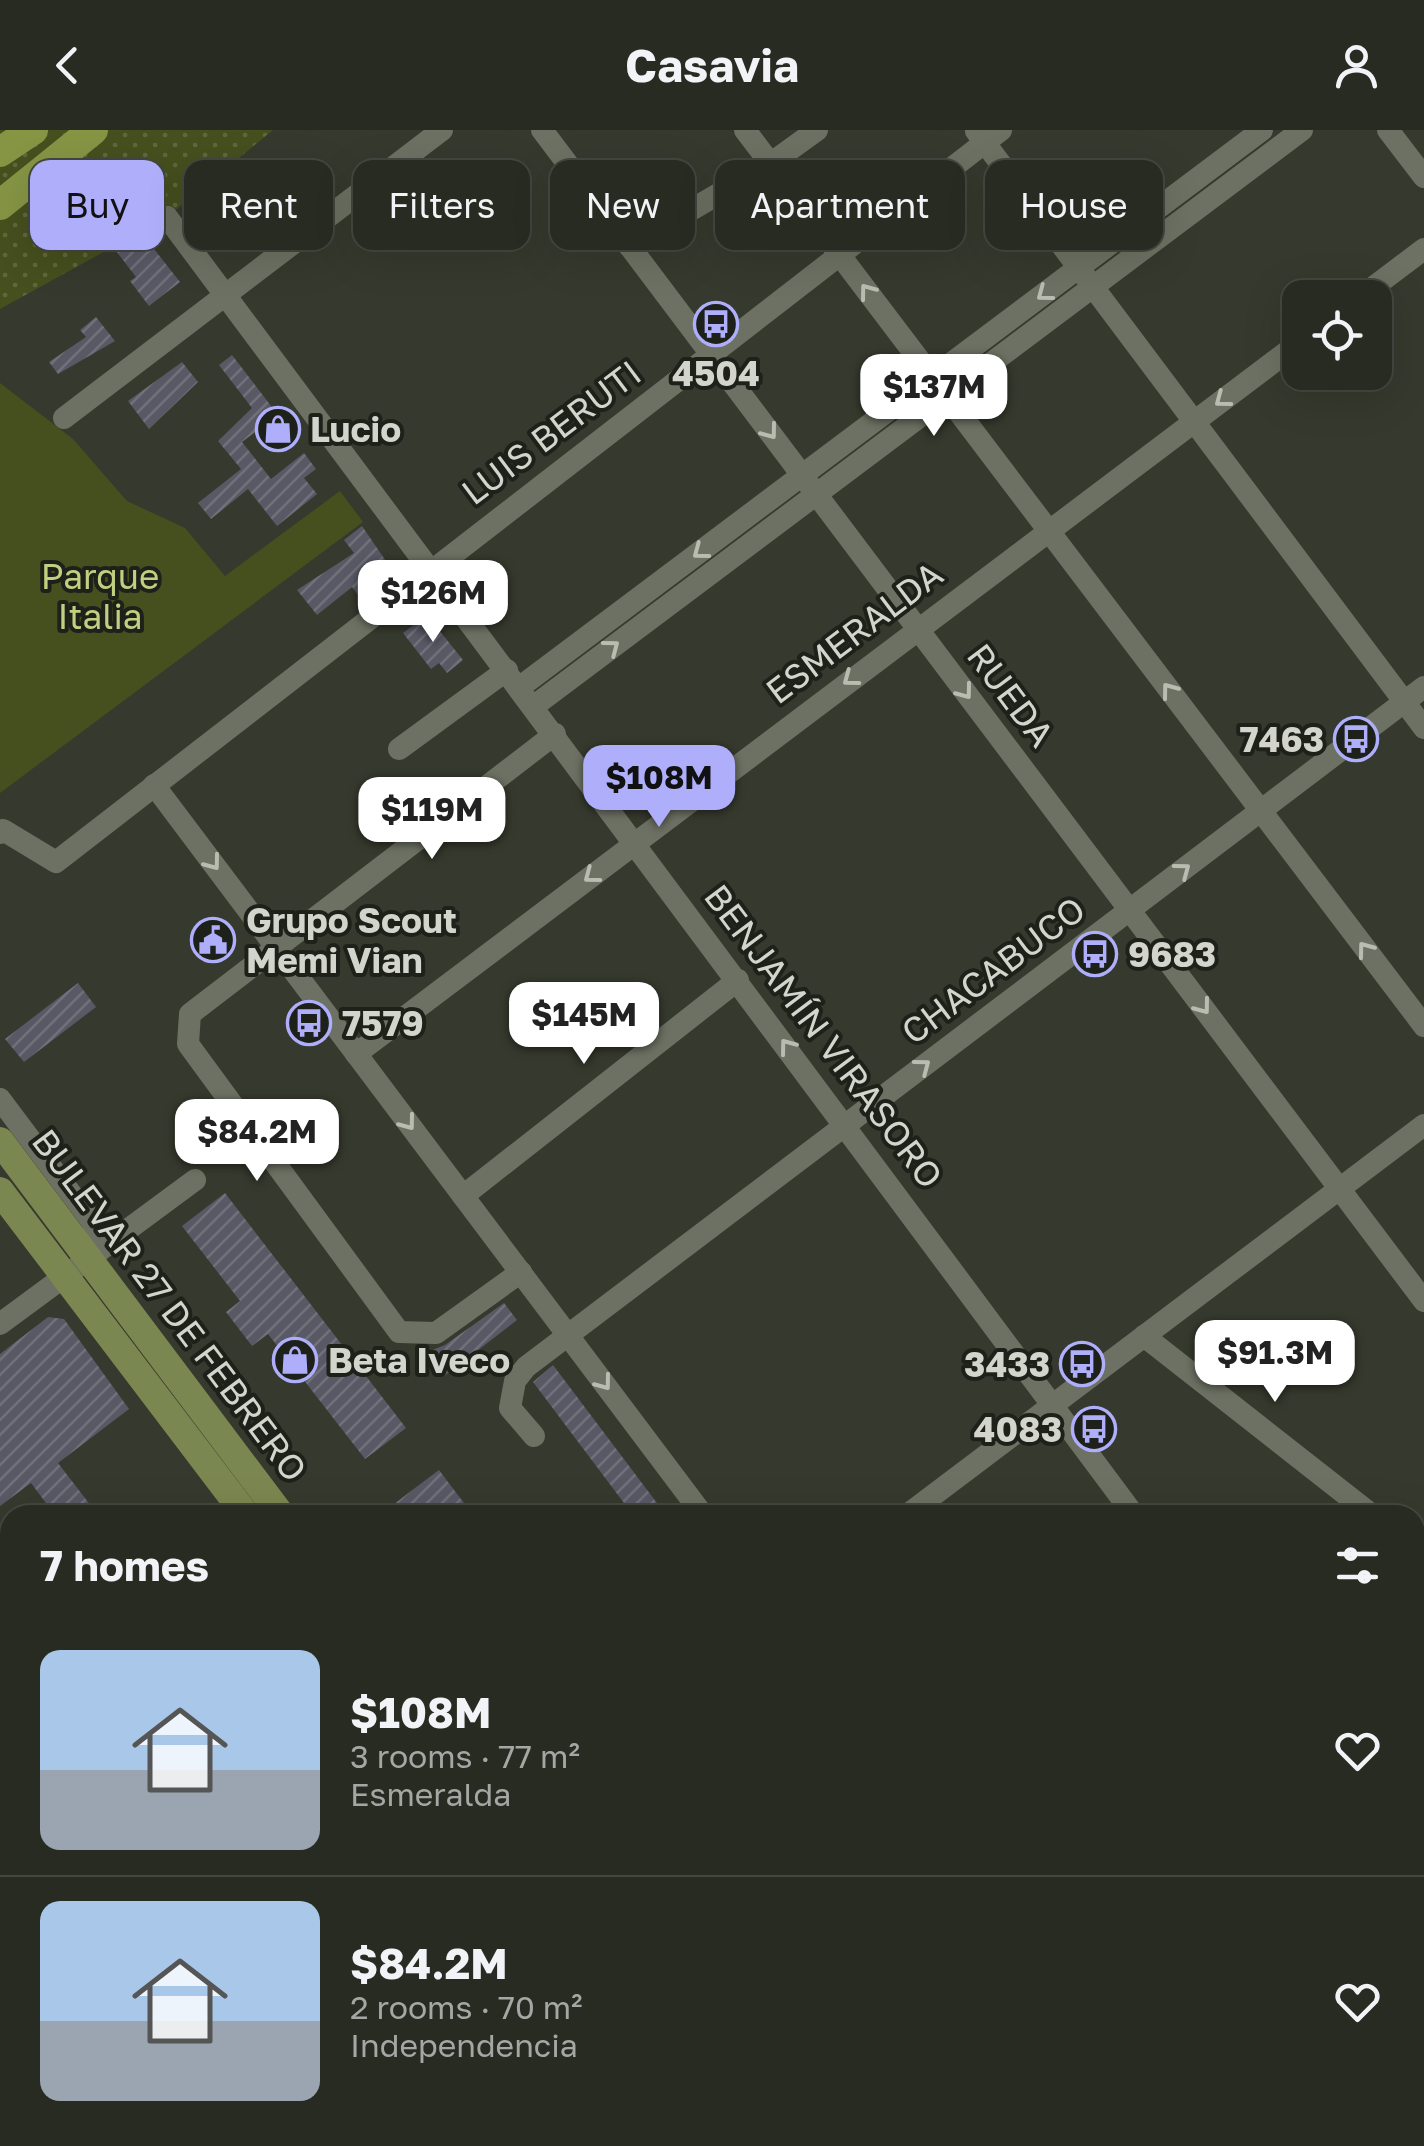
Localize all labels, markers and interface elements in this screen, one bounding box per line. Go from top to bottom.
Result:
icon: back [40,38,95,93]
text: Casavia [625,38,799,92]
icon: person [1329,38,1384,93]
chip: Buy [30,160,164,250]
chip: Rent [184,160,333,250]
chip: Filters [353,160,530,250]
chip: New [550,160,695,250]
chip: Apartment [715,160,965,250]
chip: House [985,160,1163,250]
map controls [1282,280,1392,390]
button: locate [1282,280,1392,390]
one-way arrow [1037,282,1055,299]
one-way arrow [861,284,878,302]
bus stop icon: 4504 [693,301,739,347]
street label: LUIS BERUTI [453,351,649,513]
place label: 4504 [672,352,760,394]
pin: $137M [864,354,1004,439]
text: $137M [882,367,986,405]
one-way arrow [1215,388,1233,406]
shop icon: Lucio [255,406,301,452]
place label: Lucio [310,408,401,450]
one-way arrow [759,420,776,438]
one-way arrow [693,540,711,557]
street label: ESMERALDA [758,552,950,712]
park label: Parque Italia [41,555,159,637]
pin: $126M [363,560,503,645]
text: $126M [380,573,486,611]
street label: RUEDA [959,635,1063,755]
one-way arrow [601,642,619,659]
one-way arrow [843,667,861,685]
one-way arrow [953,681,970,699]
one-way arrow [1163,683,1180,701]
bus stop icon: 7463 [1333,716,1379,762]
place label: 7463 [1239,718,1324,760]
pin: $108M [589,745,729,830]
text: $108M [605,758,713,796]
pin: $119M [362,777,502,862]
text: $119M [380,790,484,828]
one-way arrow [202,852,219,870]
one-way arrow [584,864,602,881]
one-way arrow [1172,865,1190,882]
street label: BENJAMÍN VIRASORO [696,876,952,1196]
street label: CHACABUCO [893,888,1093,1052]
place label: Grupo Scout Memi Vian [246,899,457,981]
public building icon: Grupo Scout Memi Vian [190,917,236,963]
bus stop icon: 9683 [1072,931,1118,977]
place label: 9683 [1128,933,1216,975]
one-way arrow [1360,942,1377,960]
pin: $145M [514,982,654,1067]
text: $145M [531,995,637,1033]
one-way arrow [1191,996,1208,1014]
bus stop icon: 7579 [286,1000,332,1046]
place label: 7579 [342,1002,424,1044]
one-way arrow [782,1039,799,1057]
one-way arrow [912,1060,930,1077]
pin: $84.2M [176,1099,338,1184]
text: $84.2M [197,1112,317,1150]
one-way arrow [397,1112,414,1130]
street label: BULEVAR 27 DE FEBRERO [24,1121,316,1489]
pin: $91.3M [1194,1320,1356,1405]
text: $91.3M [1217,1333,1333,1371]
shop icon: Beta Iveco [272,1337,318,1383]
place label: Beta Iveco [328,1339,510,1381]
bus stop icon: 3433 [1059,1341,1105,1387]
place label: 3433 [964,1343,1050,1385]
one-way arrow [592,1372,609,1390]
bus stop icon: 4083 [1071,1406,1117,1452]
place label: 4083 [974,1408,1062,1450]
icon: filters [1330,1538,1385,1593]
text: 7 homes [40,1540,209,1590]
text: $108M [350,1687,491,1737]
icon: home [120,1690,240,1810]
icon: heart [1330,1723,1385,1778]
text: 3 rooms · 77 m² [350,1737,580,1775]
text: Esmeralda [350,1775,511,1813]
text: $84.2M [350,1938,508,1988]
icon: home [120,1941,240,2061]
icon: heart [1330,1974,1385,2029]
text: 2 rooms · 70 m² [350,1988,583,2026]
text: Independencia [350,2026,578,2064]

